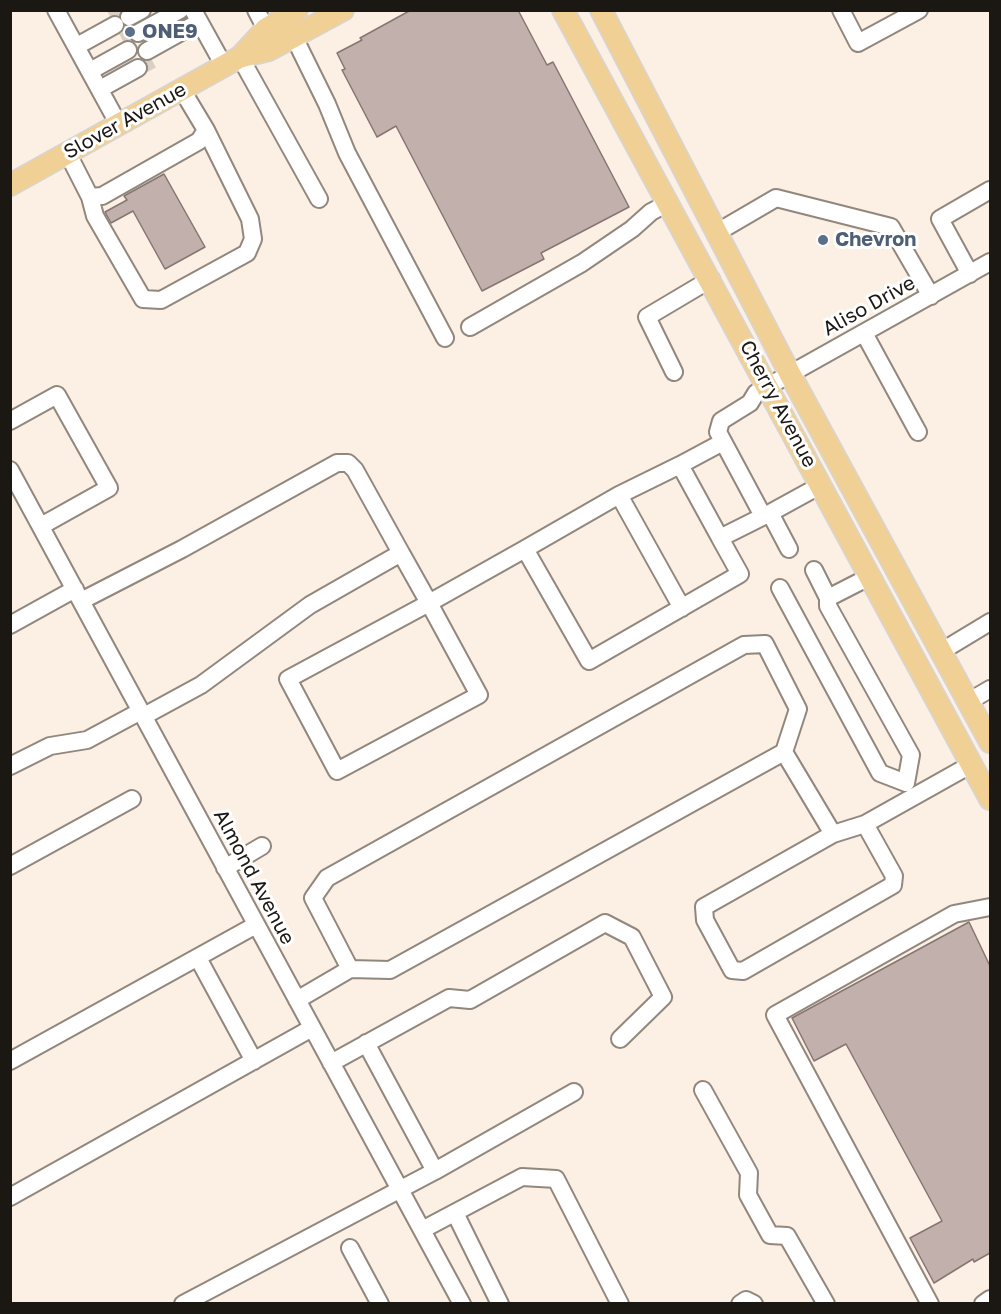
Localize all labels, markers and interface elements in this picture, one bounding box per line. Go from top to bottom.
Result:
place label: ONE9 [142,20,198,44]
marker: ONE9 [123,25,137,39]
street label: Slover Avenue [60,77,190,165]
place label: Chevron [835,228,916,252]
marker: Chevron [816,233,830,247]
street label: Aliso Drive [819,271,919,341]
street label: Cherry Avenue [734,336,822,472]
street label: Almond Avenue [208,805,300,949]

